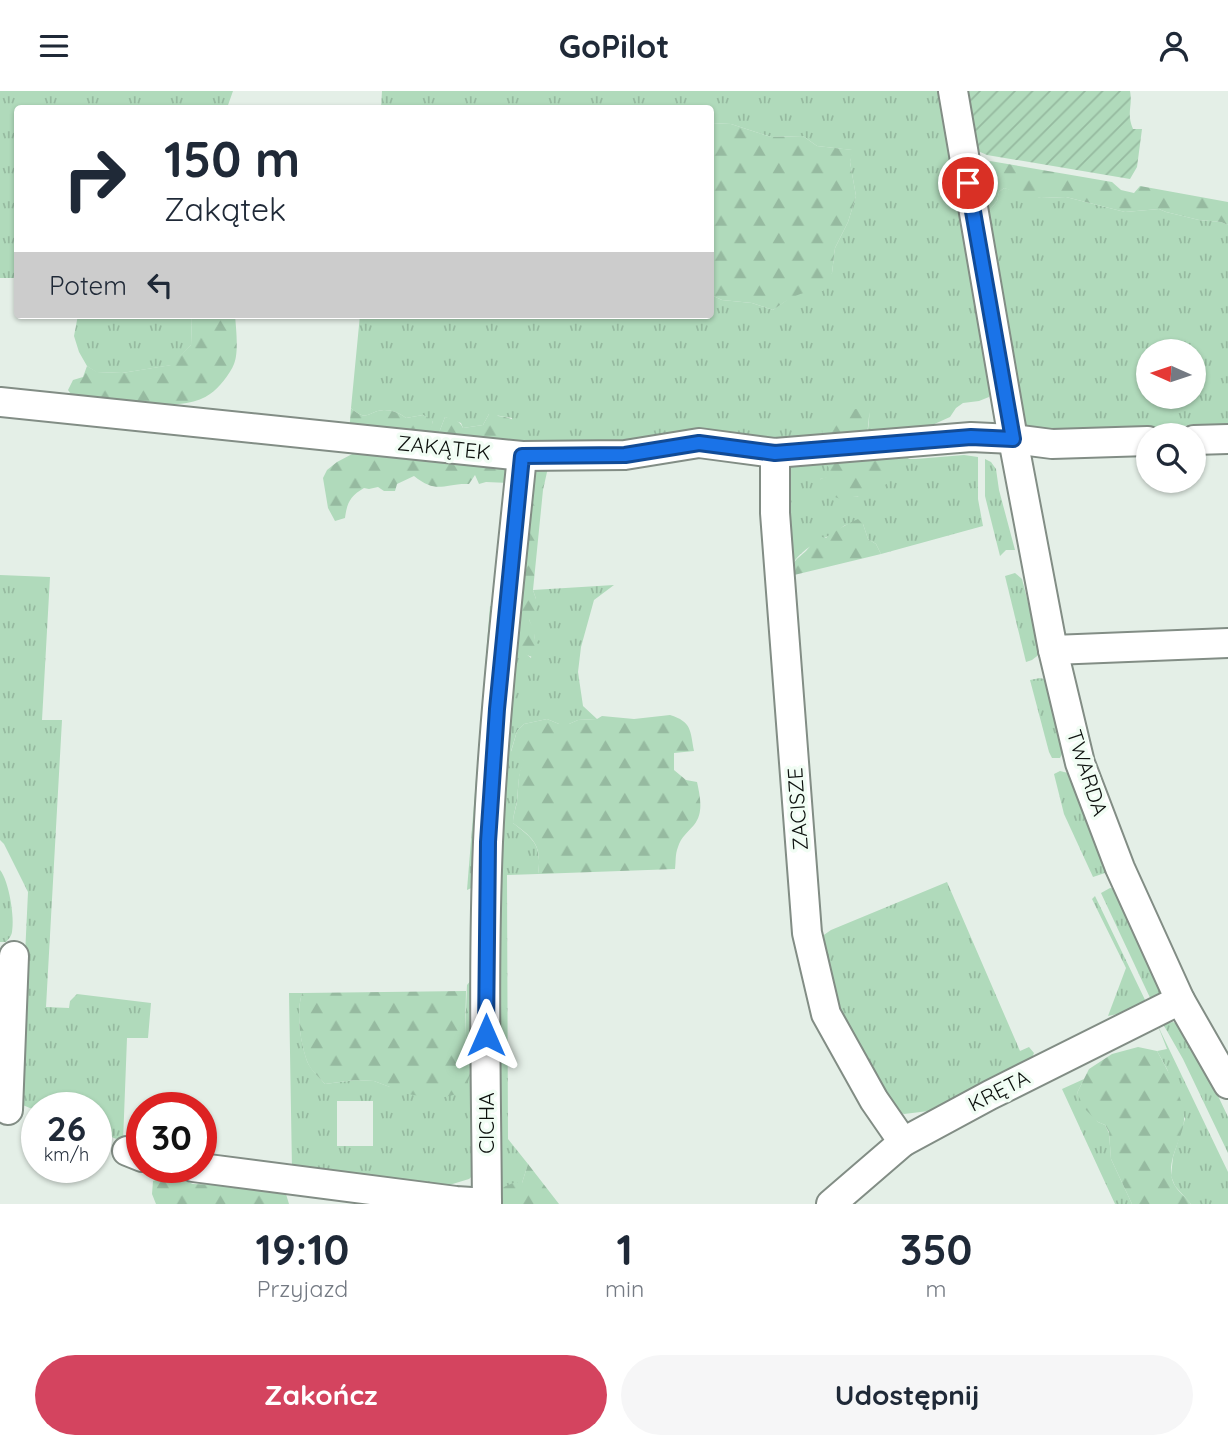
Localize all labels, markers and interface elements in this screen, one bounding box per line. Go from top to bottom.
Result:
text: GoPilot [559,26,669,66]
icon: menu [35,27,73,65]
icon: person [1155,27,1193,65]
text: 150 m [164,128,300,189]
icon: right [49,133,140,224]
pin [938,153,998,213]
icon: arrive [949,164,987,202]
text: Zakątek [164,189,286,229]
icon: left [141,266,179,304]
text: Potem [49,269,127,302]
north arrow [1136,339,1206,409]
map controls [1136,339,1206,493]
button: search [1136,423,1206,493]
street label: ZAKĄTEK [396,429,492,465]
street label: TWARDA [1062,726,1114,819]
street label: ZACISZE [781,767,813,851]
position arrow [449,998,523,1072]
street label: KRĘTA [963,1064,1034,1117]
speed limit sign: 30 [126,1092,217,1183]
street label: CICHA [473,1092,499,1154]
text: 26 [47,1106,86,1150]
text: km/h [44,1143,89,1166]
text: 19:10 [256,1223,349,1276]
text: 1 [616,1223,633,1276]
text: 350 [900,1223,972,1276]
text: Przyjazd [257,1274,348,1303]
text: min [605,1274,644,1303]
text: m [926,1274,947,1303]
button: Zakończ [35,1355,607,1435]
button: Udostępnij [621,1355,1193,1435]

